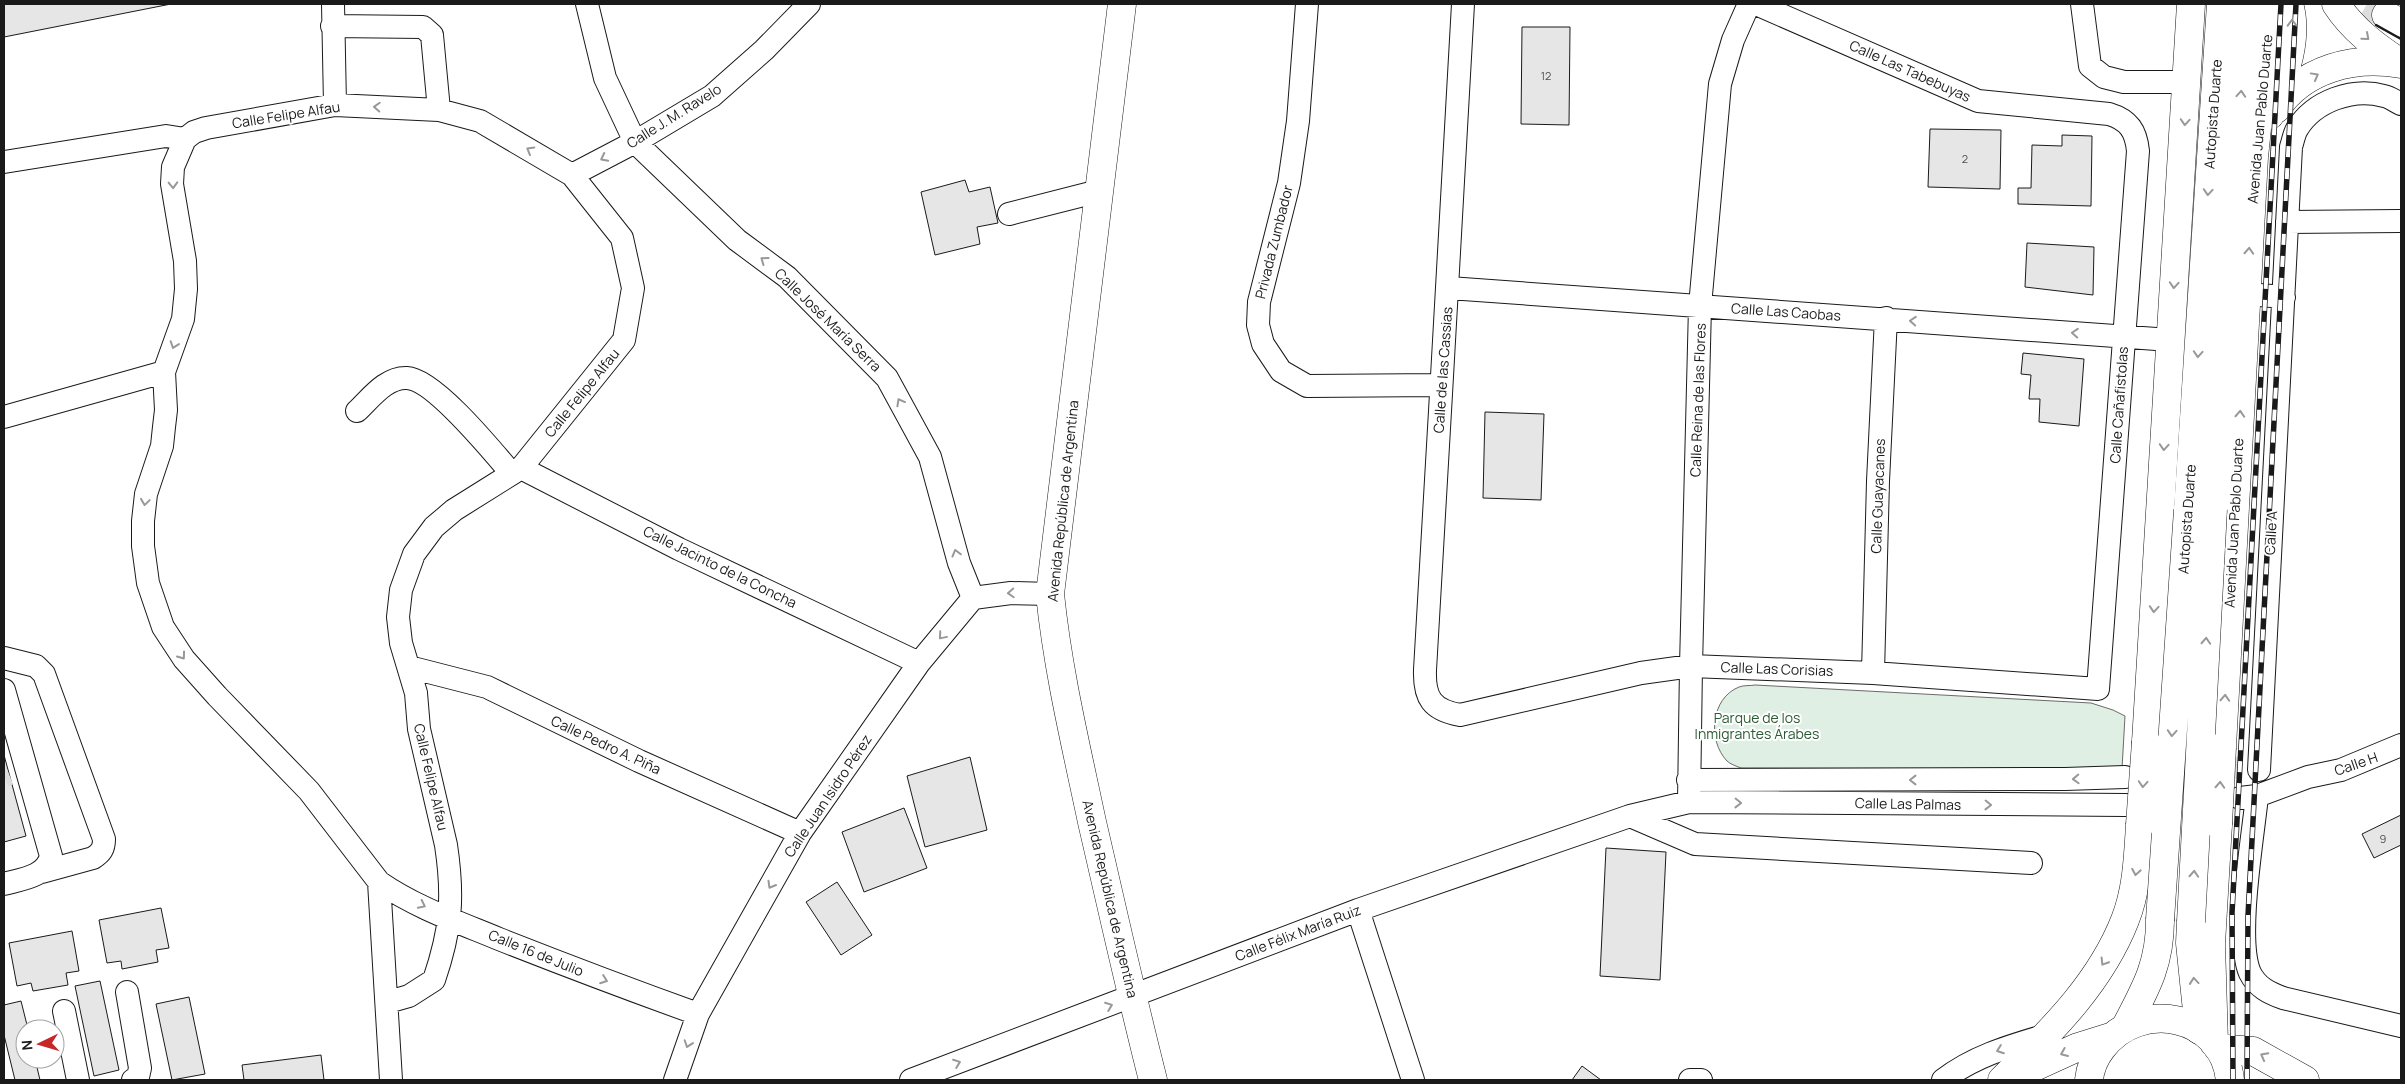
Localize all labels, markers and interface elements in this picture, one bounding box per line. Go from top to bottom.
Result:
one-way arrow [2287,19,2297,27]
one-way arrow [2360,31,2369,40]
street label: Avenida Juan Pablo Duarte [2243,34,2276,204]
street label: Calle Las Tabebuyas [1847,35,1974,106]
street label: Autopista Duarte [2199,58,2226,169]
house number: 12 [1541,68,1551,83]
one-way arrow [2309,72,2318,82]
street label: Calle J. M. Ravelo [623,79,725,152]
one-way arrow [2235,90,2246,98]
street label: Calle Felipe Alfau [231,97,341,132]
one-way arrow [373,102,380,112]
one-way arrow [2179,119,2190,127]
one-way arrow [526,147,535,157]
house number: 2 [1962,151,1968,166]
one-way arrow [600,152,609,162]
one-way arrow [168,182,178,189]
street label: Privada Zumbador [1250,183,1297,301]
one-way arrow [2203,188,2214,196]
one-way arrow [2244,247,2255,255]
one-way arrow [760,257,770,266]
street label: Calle José María Serra [771,264,886,376]
one-way arrow [2169,281,2180,289]
street label: Calle Las Caobas [1731,298,1842,325]
street label: Calle de las Cassias [1429,306,1456,434]
one-way arrow [1909,315,1917,326]
street label: Calle Reina de las Flores [1685,323,1710,477]
one-way arrow [2071,327,2079,338]
one-way arrow [170,340,180,349]
street label: Calle Felipe Alfau [540,344,623,441]
street label: Calle Cañafistolas [2105,346,2132,464]
one-way arrow [2192,351,2203,359]
one-way arrow [896,398,906,407]
street label: Avenida República de Argentina [1042,399,1083,603]
one-way arrow [2235,409,2246,417]
street label: Calle Guayacanes [1866,438,1889,554]
street label: Avenida Juan Pablo Duarte [2220,438,2247,608]
one-way arrow [2158,443,2169,451]
street label: Autopista Duarte [2173,463,2200,574]
one-way arrow [140,499,151,507]
street label: Calle A [2260,510,2281,556]
street label: Calle Jacinto de la Concha [640,521,800,612]
one-way arrow [951,548,962,557]
one-way arrow [1007,588,1015,598]
one-way arrow [2148,605,2159,613]
one-way arrow [939,630,947,639]
one-way arrow [2200,637,2211,645]
one-way arrow [176,650,185,660]
street label: Calle Las Corisias [1720,657,1834,680]
one-way arrow [2219,694,2230,702]
park label: Parque de los Inmigrantes Árabes [1695,708,1819,743]
street label: Calle Pedro A. Piña [548,711,664,778]
street label: Calle Felipe Alfau [410,722,453,832]
one-way arrow [2167,729,2178,737]
street label: Calle Juan Isidro Pérez [779,731,876,861]
street label: Calle H [2332,747,2380,780]
one-way arrow [2072,774,2080,784]
one-way arrow [1909,775,1917,785]
one-way arrow [2137,780,2148,788]
one-way arrow [2214,781,2225,789]
street label: Calle Las Palmas [1855,793,1961,814]
street label: Avenida República de Argentina [1078,798,1143,1000]
one-way arrow [1734,798,1742,808]
one-way arrow [1984,800,1992,810]
house number: 9 [2380,831,2387,846]
one-way arrow [2131,868,2141,877]
one-way arrow [2188,869,2199,877]
one-way arrow [767,880,777,889]
one-way arrow [416,899,425,909]
street label: Calle Félix María Ruiz [1232,900,1363,965]
street label: Calle 16 de Julio [486,925,587,980]
one-way arrow [2100,957,2110,966]
one-way arrow [599,974,608,984]
one-way arrow [2188,977,2199,985]
one-way arrow [1104,1001,1112,1011]
north arrow [15,1019,65,1069]
text: N [17,1039,36,1051]
one-way arrow [683,1040,693,1048]
one-way arrow [1996,1044,2005,1054]
one-way arrow [2060,1047,2069,1057]
one-way arrow [2260,1052,2269,1062]
one-way arrow [952,1059,960,1069]

